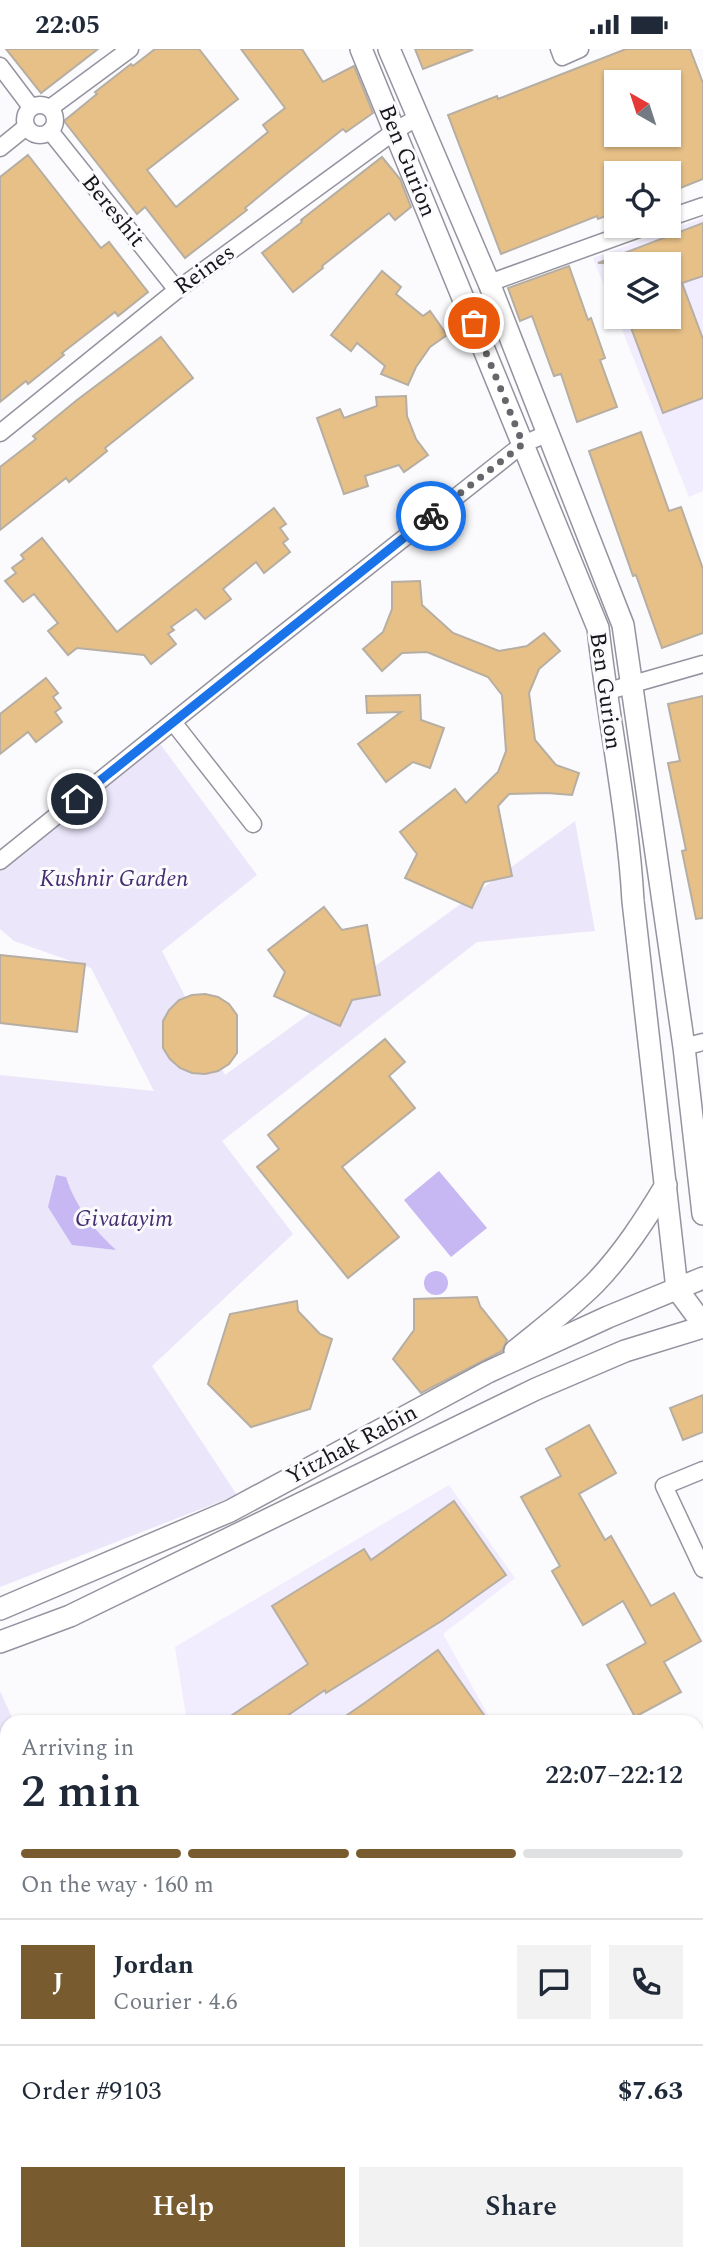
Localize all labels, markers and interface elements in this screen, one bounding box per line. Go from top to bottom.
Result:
text: 22:05 [35,5,100,45]
north arrow [604,70,681,147]
map controls [604,70,681,329]
street label: Ben Gurion [369,100,445,222]
button: locate [604,161,681,238]
street label: Bereshit [73,167,153,255]
street label: Reines [167,236,243,304]
button: layers [604,252,681,329]
pin [444,293,504,353]
icon: bag [455,304,493,342]
courier [396,481,466,551]
icon: bike [412,497,450,535]
street label: Ben Gurion [579,630,631,752]
pin [47,769,107,829]
icon: home [58,780,96,818]
park label: Kushnir Garden [39,862,189,897]
park label: Givatayim [75,1202,173,1237]
street label: Yitzhak Rabin [280,1396,424,1494]
text: Arriving in [21,1731,134,1766]
text: 22:07–22:12 [545,1755,683,1795]
text: 2 min [21,1757,140,1827]
text: On the way · 160 m [21,1868,214,1903]
text: Jordan [113,1945,194,1985]
button: chat [517,1945,591,2019]
button: phone [609,1945,683,2019]
text: J [52,1962,64,2002]
text: Courier · 4.6 [113,1985,238,2020]
text: Order #9103 [21,2071,161,2111]
text: $7.63 [618,2071,683,2111]
button: Help [21,2167,345,2247]
button: Share [359,2167,683,2247]

